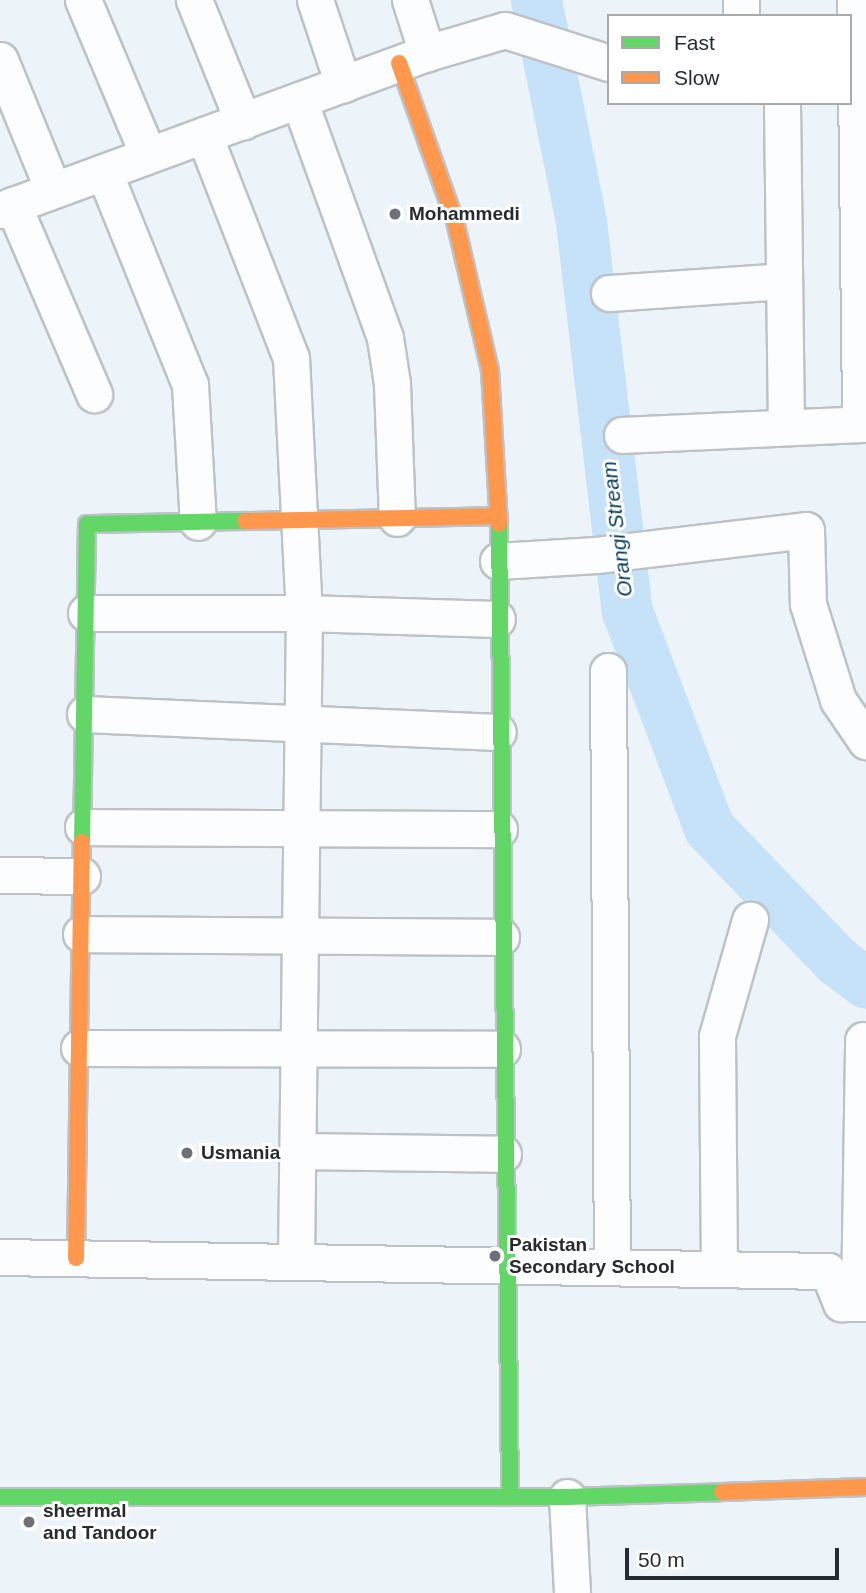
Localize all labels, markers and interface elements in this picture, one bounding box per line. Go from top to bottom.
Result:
legend [607,14,852,105]
text: Fast [674,31,715,54]
text: Slow [674,66,720,89]
place label: Mohammedi [409,203,520,225]
marker: Mohammedi [387,206,403,222]
water label: Orangi Stream [596,460,638,598]
place label: Usmania [201,1142,280,1164]
marker: Usmania [179,1145,195,1161]
place label: Pakistan Secondary School [509,1234,675,1278]
marker: Pakistan Secondary School [487,1248,503,1264]
place label: sheermal and Tandoor [43,1500,157,1544]
marker: sheermal and Tandoor [21,1514,37,1530]
scale bar [628,1534,842,1578]
text: 50 m [638,1548,685,1571]

